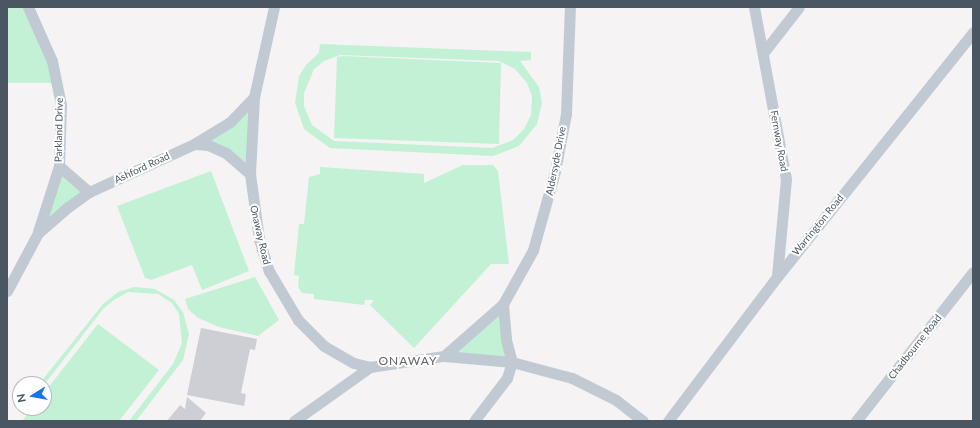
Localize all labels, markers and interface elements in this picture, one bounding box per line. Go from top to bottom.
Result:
street label: Parkland Drive [52,98,66,162]
street label: Fernway Road [768,109,790,173]
street label: Aldersyde Drive [543,125,569,197]
street label: Ashford Road [113,150,171,186]
street label: Warrington Road [790,192,846,258]
street label: Onaway Road [247,204,273,266]
street label: Chadbourne Road [886,312,944,382]
district label: ONAWAY [378,354,438,368]
north arrow [12,376,52,416]
text: N [14,393,28,404]

